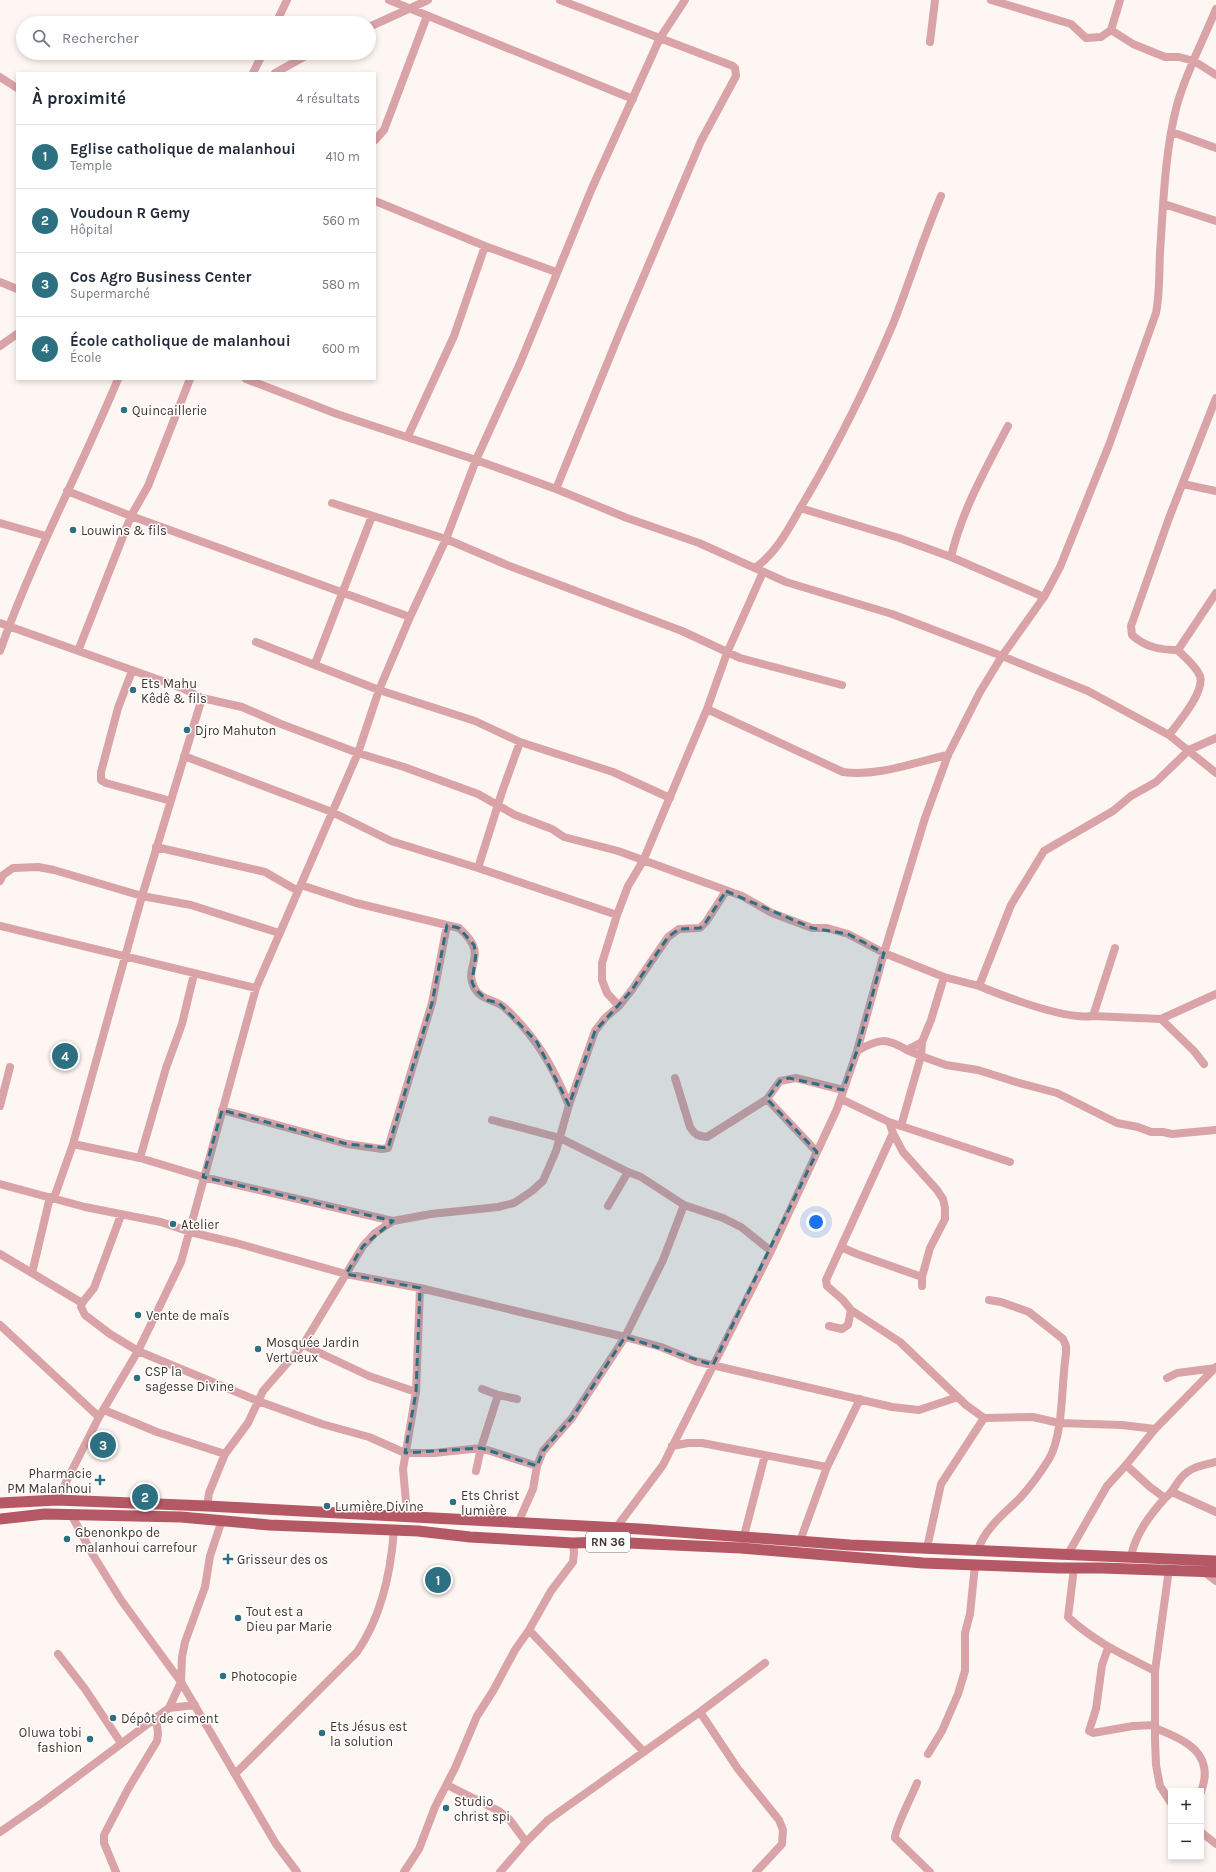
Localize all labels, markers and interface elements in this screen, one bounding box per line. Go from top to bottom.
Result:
search box [16,16,376,60]
icon: search [30,27,52,49]
text: Rechercher [62,29,139,47]
text: À proximité [32,88,126,108]
text: 4 résultats [296,91,360,106]
text: Eglise catholique de malanhoui [70,140,296,158]
text: 1 [43,149,47,164]
text: 410 m [325,149,360,164]
text: Temple [70,158,112,173]
text: Voudoun R Gemy [70,204,190,222]
text: 2 [41,213,49,228]
text: 560 m [322,213,360,228]
text: Hôpital [70,222,113,237]
text: Cos Agro Business Center [70,268,251,286]
text: 3 [41,277,49,292]
text: 580 m [322,277,360,292]
text: Supermarché [70,286,150,301]
text: École catholique de malanhoui [70,332,291,350]
text: 4 [41,341,49,356]
text: 600 m [322,341,360,356]
text: École [70,350,101,365]
place label: Quincaillerie [132,403,207,418]
marker: Quincaillerie [119,405,129,415]
place label: Louwins & fils [81,523,167,538]
marker: Louwins & fils [68,525,78,535]
place label: Ets Mahu Kêdê & fils [141,676,207,706]
marker: Ets Mahu Kêdê & fils [128,685,138,695]
place label: Djro Mahuton [195,723,276,738]
marker: Djro Mahuton [182,725,192,735]
pin: 4 [52,1041,78,1071]
your location [806,1212,826,1232]
place label: Atelier [181,1217,219,1232]
marker: Atelier [168,1219,178,1229]
place label: Vente de maïs [146,1308,230,1323]
marker: Vente de maïs [133,1310,143,1320]
place label: Mosquée Jardin Vertueux [266,1335,359,1365]
marker: Mosquée Jardin Vertueux [253,1344,263,1354]
place label: CSP la sagesse Divine [145,1364,234,1394]
marker: CSP la sagesse Divine [132,1373,142,1383]
pin: 3 [90,1430,116,1460]
place label: Pharmacie PM Malanhoui [7,1466,92,1496]
marker: Pharmacie PM Malanhoui [95,1475,105,1485]
pin: 2 [132,1482,158,1512]
place label: Ets Christ lumière [461,1488,519,1518]
marker: Ets Christ lumière [448,1497,458,1507]
place label: Lumière Divine [335,1499,424,1514]
marker: Lumière Divine [322,1501,332,1511]
place label: Gbenonkpo de malanhoui carrefour [75,1525,197,1555]
road number: RN 36 [586,1532,630,1552]
marker: Gbenonkpo de malanhoui carrefour [62,1534,72,1544]
place label: Grisseur des os [237,1552,328,1567]
marker: Grisseur des os [222,1553,234,1565]
pin: 1 [425,1565,451,1595]
place label: Tout est a Dieu par Marie [246,1604,332,1634]
marker: Tout est a Dieu par Marie [233,1613,243,1623]
place label: Photocopie [231,1669,297,1684]
marker: Photocopie [218,1671,228,1681]
place label: Dépôt de ciment [121,1711,219,1726]
marker: Dépôt de ciment [108,1713,118,1723]
place label: Ets Jésus est la solution [330,1719,407,1749]
place label: Oluwa tobi fashion [19,1725,82,1755]
marker: Ets Jésus est la solution [317,1728,327,1738]
marker: Oluwa tobi fashion [85,1734,95,1744]
map controls [1168,1788,1204,1860]
button: + [1168,1788,1204,1824]
place label: Studio christ spi [454,1794,510,1824]
marker: Studio christ spi [441,1803,451,1813]
button: − [1168,1824,1204,1860]

